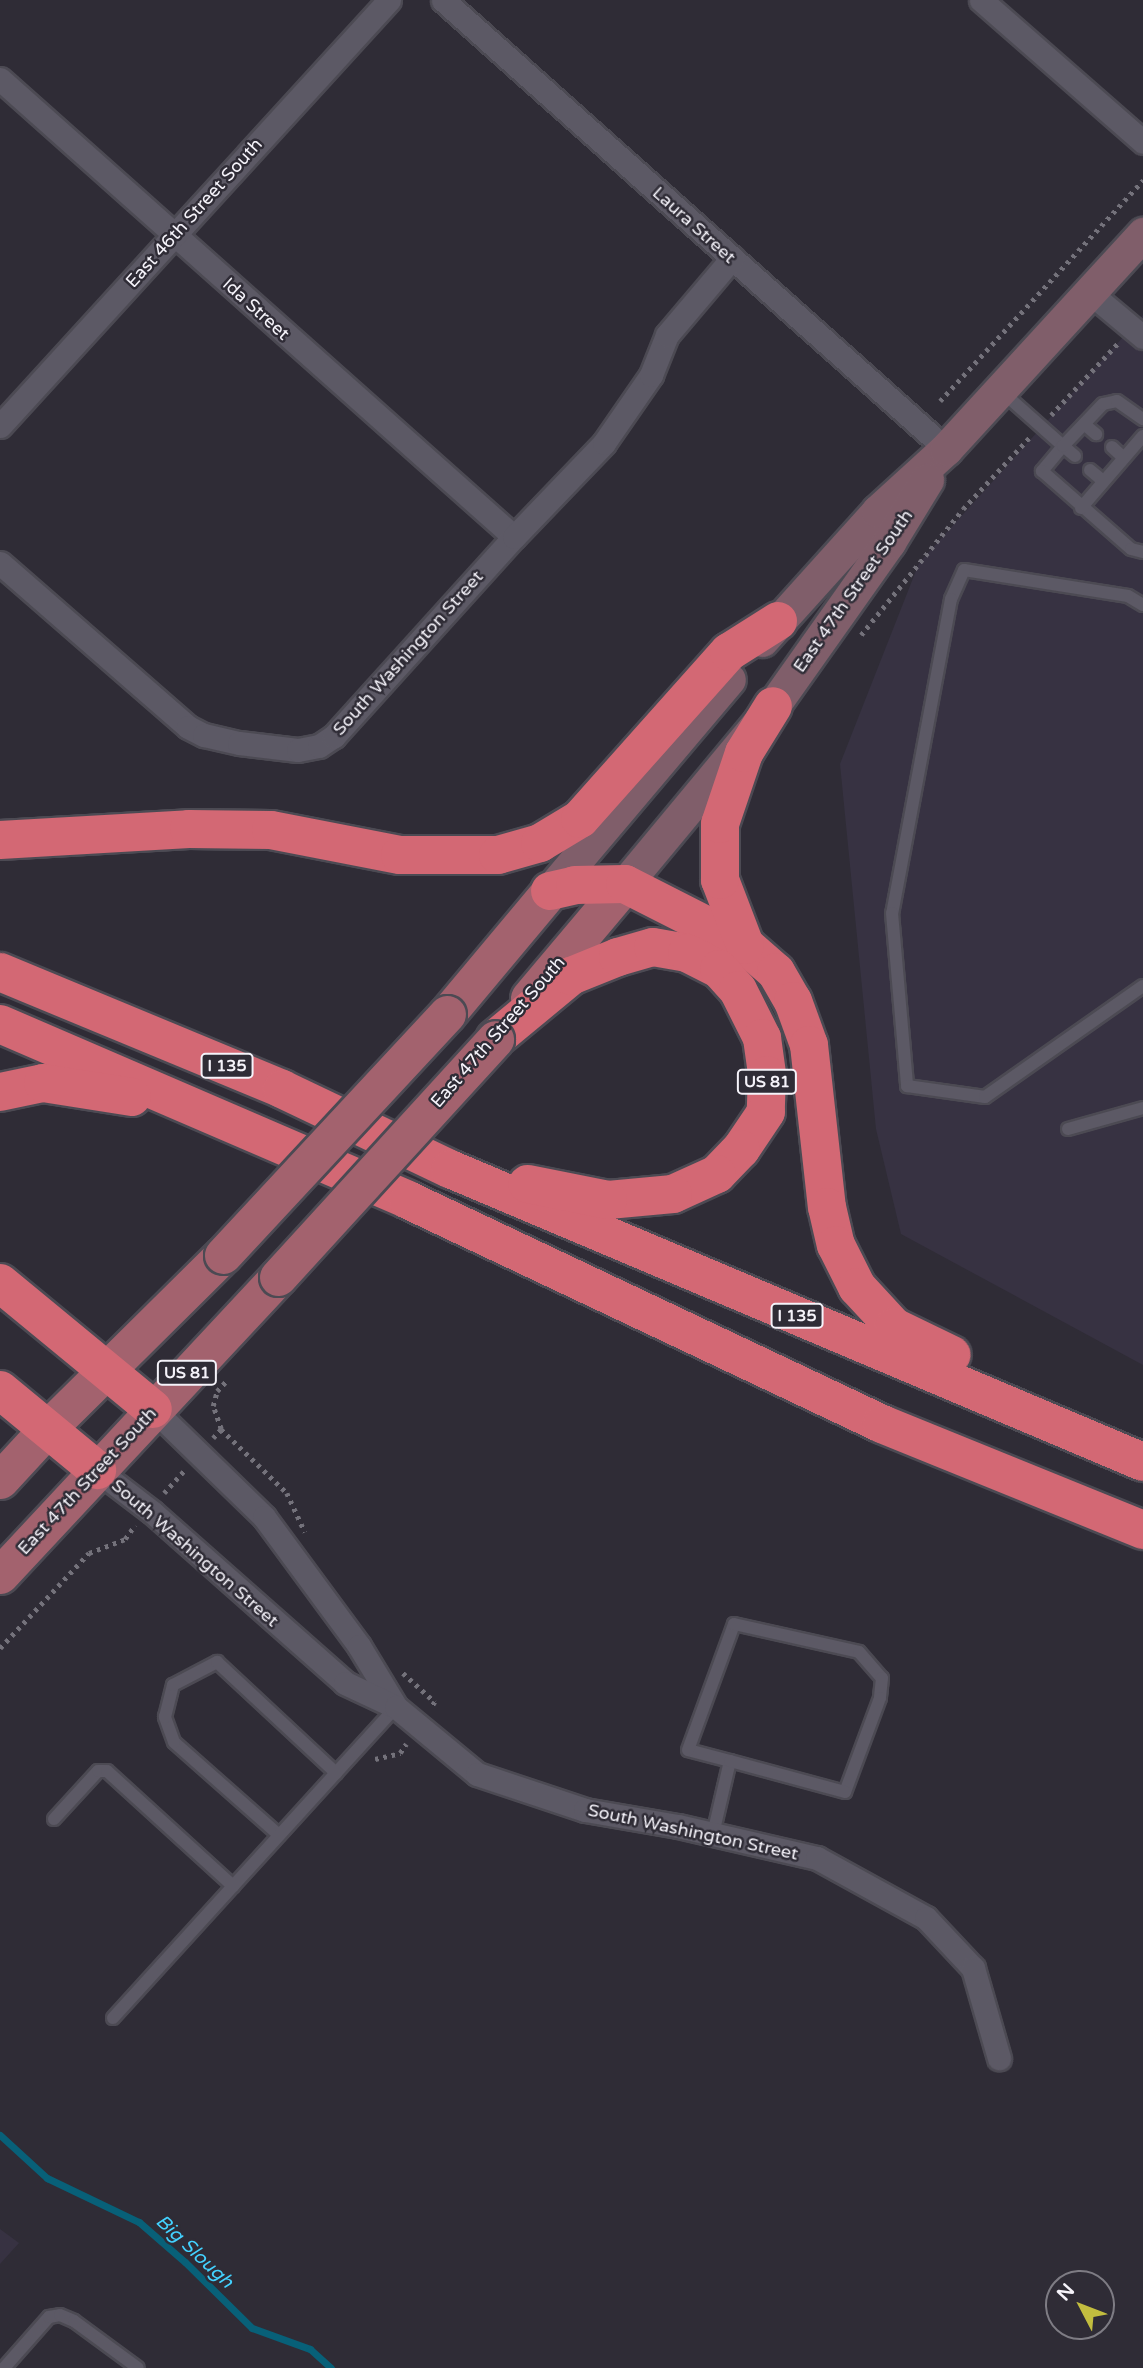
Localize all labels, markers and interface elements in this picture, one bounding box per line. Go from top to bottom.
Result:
street label: East 46th Street South [121,134,267,292]
street label: Laura Street [648,182,740,268]
street label: Ida Street [218,273,294,345]
street label: East 47th Street South [789,505,917,677]
street label: South Washington Street [328,566,488,740]
street label: East 47th Street South [426,952,570,1112]
road number: I 135 [199,1054,255,1078]
road number: US 81 [736,1070,798,1094]
road number: I 135 [769,1304,825,1328]
road number: US 81 [156,1360,218,1386]
street label: East 47th Street South [13,1403,161,1559]
street label: South Washington Street [107,1475,283,1631]
street label: South Washington Street [586,1799,800,1865]
water label: Big Slough [151,2210,237,2294]
north arrow [1045,2270,1115,2340]
text: N [1053,2279,1079,2305]

